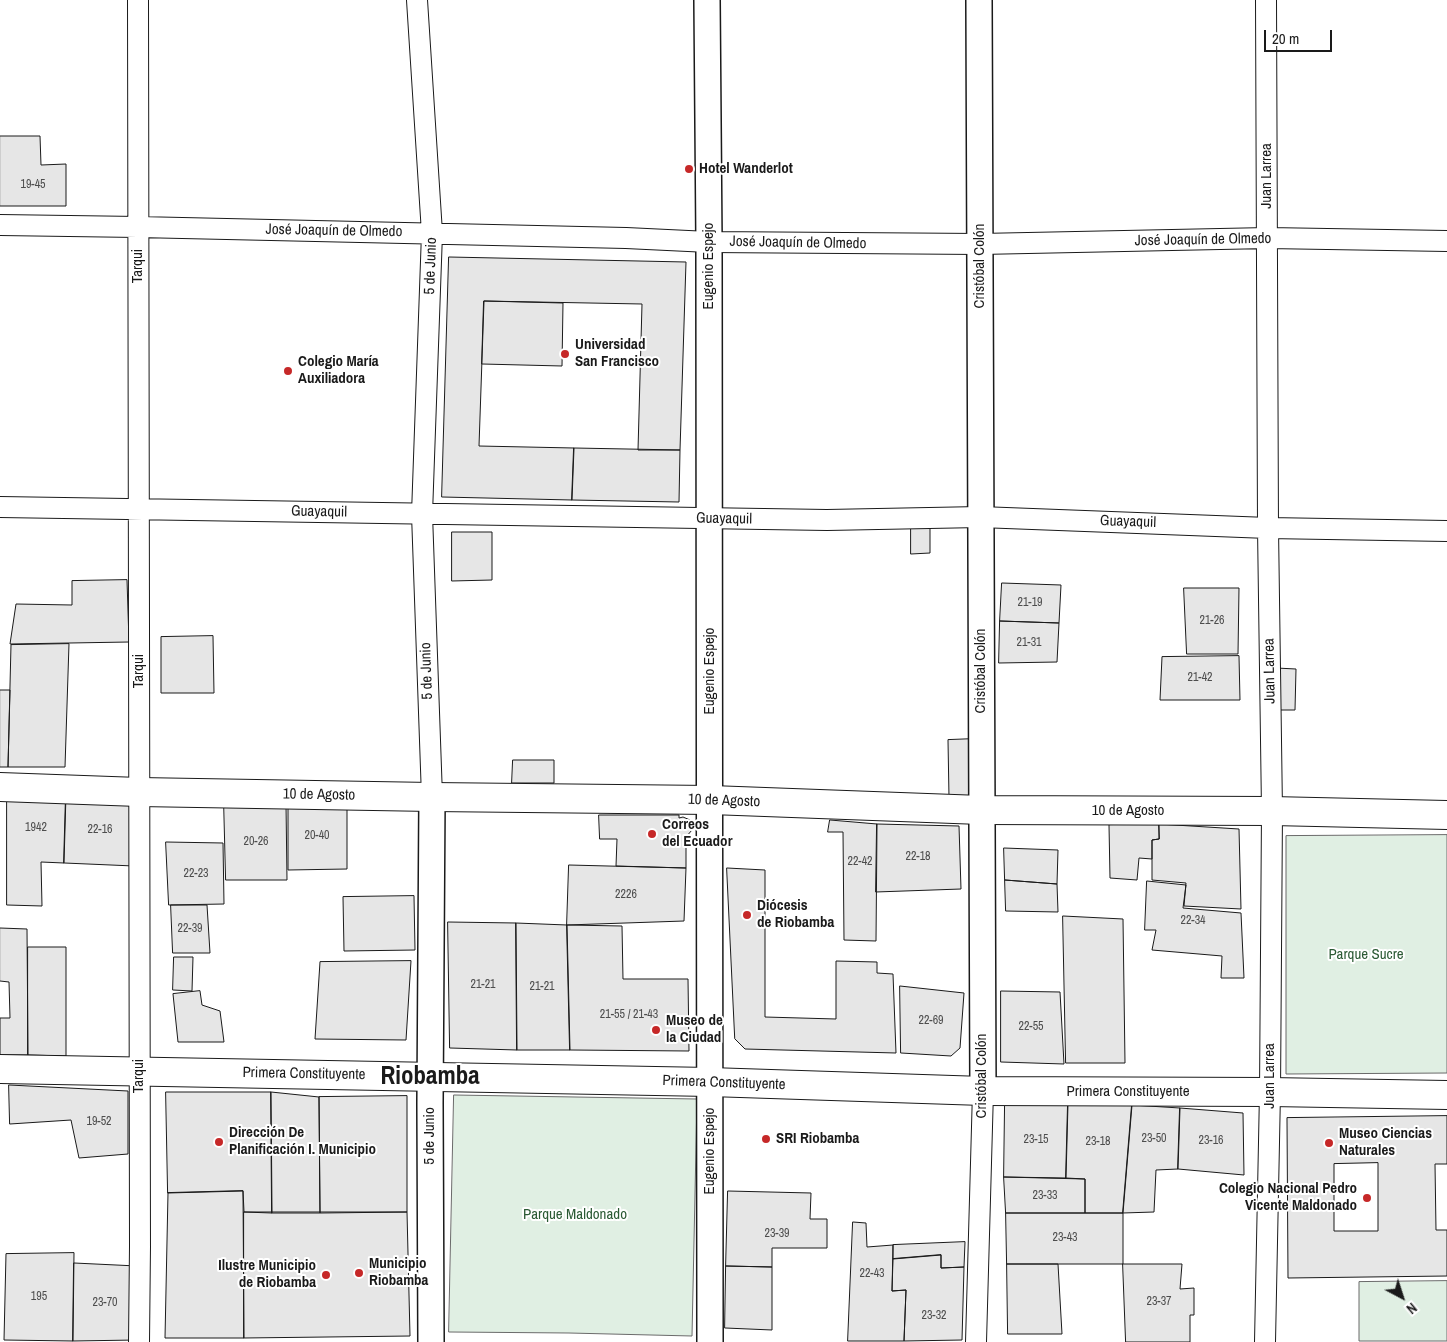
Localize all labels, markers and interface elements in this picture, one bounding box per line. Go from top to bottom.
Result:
scale bar [1267,20,1334,52]
text: 20 m [1272,28,1299,49]
street label: Juan Larrea [1258,143,1276,209]
place label: Hotel Wanderlot [699,160,793,178]
marker: Hotel Wanderlot [683,163,695,175]
house number: 19-45 [20,178,46,192]
street label: José Joaquín de Olmedo [265,221,403,241]
street label: Eugenio Espejo [700,223,718,309]
street label: Cristóbal Colón [971,224,989,308]
street label: José Joaquín de Olmedo [1134,230,1272,250]
street label: José Joaquín de Olmedo [729,233,867,253]
street label: 5 de Junio [421,237,441,295]
street label: Tarqui [129,249,147,283]
place label: Universidad San Francisco [575,336,659,371]
marker: Universidad San Francisco [559,348,571,360]
place label: Colegio María Auxiliadora [298,353,379,388]
marker: Colegio María Auxiliadora [282,365,294,377]
street label: Guayaquil [291,503,347,521]
street label: Guayaquil [696,510,752,528]
street label: Guayaquil [1100,512,1156,532]
house number: 21-19 [1017,596,1043,610]
house number: 21-26 [1199,614,1225,628]
street label: Eugenio Espejo [701,628,719,714]
street label: Cristóbal Colón [972,629,990,713]
house number: 21-31 [1016,636,1042,650]
street label: Juan Larrea [1260,638,1280,704]
street label: 5 de Junio [417,642,437,700]
street label: Tarqui [130,654,148,688]
house number: 21-42 [1187,671,1213,685]
street label: 10 de Agosto [283,785,355,805]
street label: 10 de Agosto [687,791,761,811]
street label: 10 de Agosto [1092,802,1164,820]
place label: Correos del Ecuador [662,816,732,851]
house number: 1942 [25,821,47,835]
house number: 22-16 [87,823,113,837]
marker: Correos del Ecuador [646,828,658,840]
house number: 20-40 [304,829,330,843]
house number: 20-26 [243,835,269,849]
house number: 22-18 [905,850,931,864]
house number: 22-42 [847,855,873,869]
house number: 22-23 [183,867,209,881]
house number: 2226 [615,888,637,902]
place label: Diócesis de Riobamba [757,897,834,932]
marker: Diócesis de Riobamba [741,909,753,921]
house number: 22-34 [1180,914,1206,928]
house number: 22-39 [177,922,203,936]
park label: Parque Sucre [1328,946,1404,964]
house number: 21-21 [470,978,496,992]
house number: 21-21 [529,980,555,994]
house number: 21-55 / 21-43 [600,1008,658,1022]
place label: Museo de la Ciudad [666,1012,723,1047]
house number: 22-69 [918,1014,944,1028]
house number: 22-55 [1018,1020,1044,1034]
marker: Museo de la Ciudad [650,1024,662,1036]
street label: Cristóbal Colón [973,1034,991,1118]
street label: Juan Larrea [1261,1043,1279,1109]
street label: Tarqui [130,1059,148,1093]
district label: Riobamba [380,1062,480,1092]
street label: Primera Constituyente [242,1064,366,1084]
street label: Primera Constituyente [662,1072,786,1094]
street label: Primera Constituyente [1066,1083,1190,1101]
street label: 5 de Junio [421,1107,439,1165]
street label: Eugenio Espejo [701,1108,719,1194]
house number: 19-52 [86,1115,112,1129]
place label: Dirección De Planificación I. Municipio [229,1124,376,1159]
place label: Museo Ciencias Naturales [1339,1125,1432,1160]
place label: SRI Riobamba [776,1130,859,1148]
house number: 23-50 [1141,1132,1167,1146]
marker: SRI Riobamba [760,1133,772,1145]
house number: 23-15 [1023,1133,1049,1147]
house number: 23-16 [1198,1134,1224,1148]
house number: 23-18 [1085,1135,1111,1149]
marker: Dirección De Planificación I. Municipio [213,1136,225,1148]
marker: Museo Ciencias Naturales [1323,1137,1335,1149]
place label: Colegio Nacional Pedro Vicente Maldonado [1219,1180,1357,1215]
house number: 23-33 [1032,1189,1058,1203]
marker: Colegio Nacional Pedro Vicente Maldonado [1361,1192,1373,1204]
park label: Parque Maldonado [523,1206,627,1224]
house number: 23-39 [764,1227,790,1241]
house number: 23-43 [1052,1231,1078,1245]
place label: Municipio Riobamba [369,1255,428,1290]
place label: Ilustre Municipio de Riobamba [218,1257,316,1292]
marker: Municipio Riobamba [353,1267,365,1279]
house number: 22-43 [859,1267,885,1281]
marker: Ilustre Municipio de Riobamba [320,1269,332,1281]
north arrow [1377,1272,1427,1322]
house number: 195 [31,1290,47,1304]
house number: 23-37 [1146,1295,1172,1309]
house number: 23-70 [92,1296,118,1310]
text: N [1403,1299,1421,1318]
house number: 23-32 [921,1309,947,1323]

